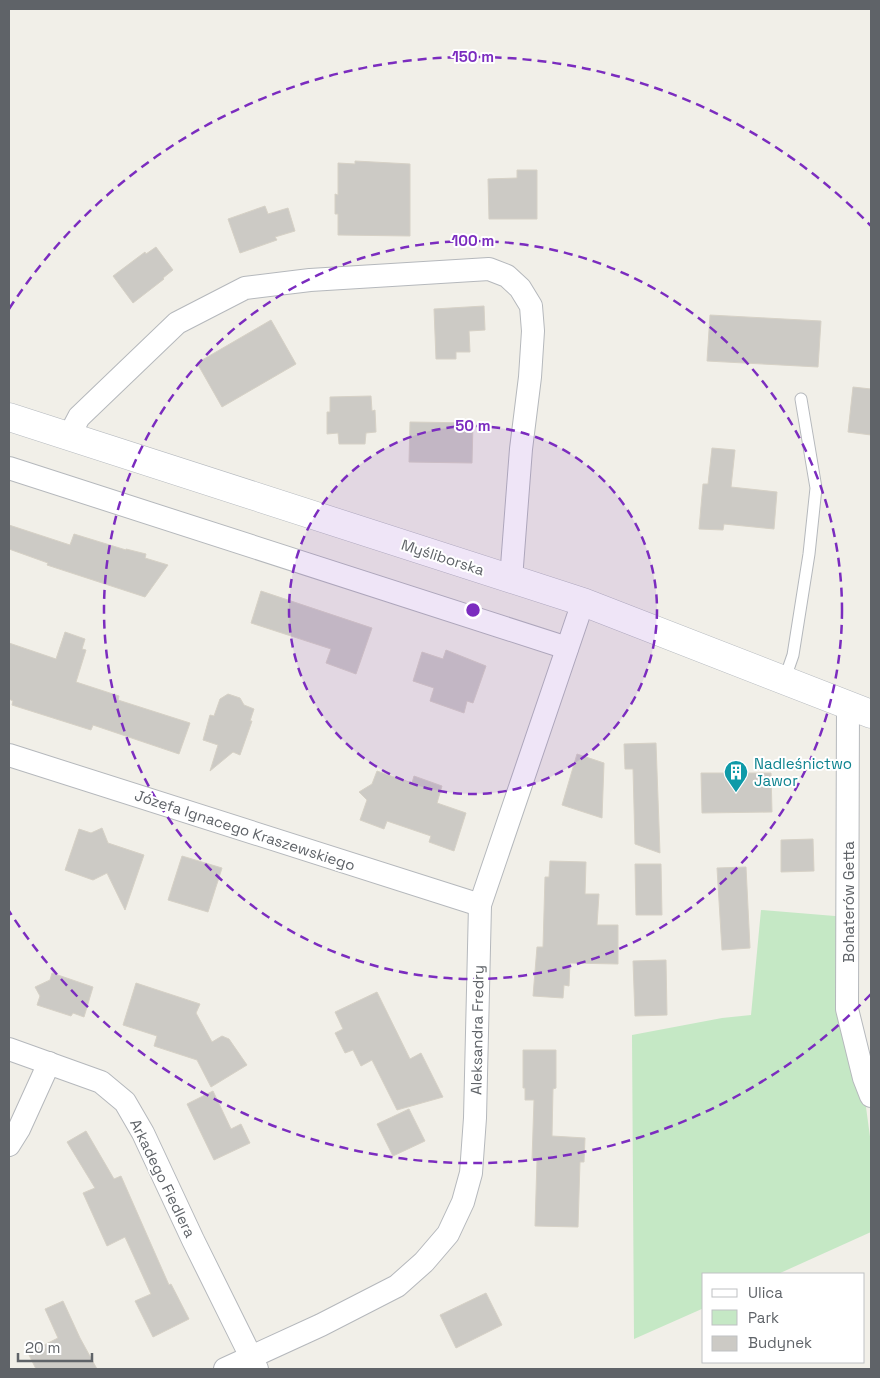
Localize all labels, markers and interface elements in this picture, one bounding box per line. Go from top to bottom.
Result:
text: 150 m [452,47,494,66]
text: 100 m [452,231,494,250]
text: 50 m [455,416,491,435]
street label: Myśliborska [399,535,487,579]
centre of rings [464,601,482,619]
place label: Nadleśnictwo Jawor [754,754,852,790]
building icon: Nadleśnictwo Jawor [723,759,749,793]
street label: Józefa Ignacego Kraszewskiego [132,785,358,875]
street label: Bohaterów Getta [839,841,858,963]
street label: Aleksandra Fredry [466,965,488,1095]
street label: Arkadego Fiedlera [126,1116,200,1241]
legend [702,1273,865,1363]
text: Ulica [748,1283,783,1302]
text: Park [748,1308,779,1327]
scale bar [18,1330,91,1362]
text: Budynek [748,1333,812,1352]
text: 20 m [25,1338,60,1357]

